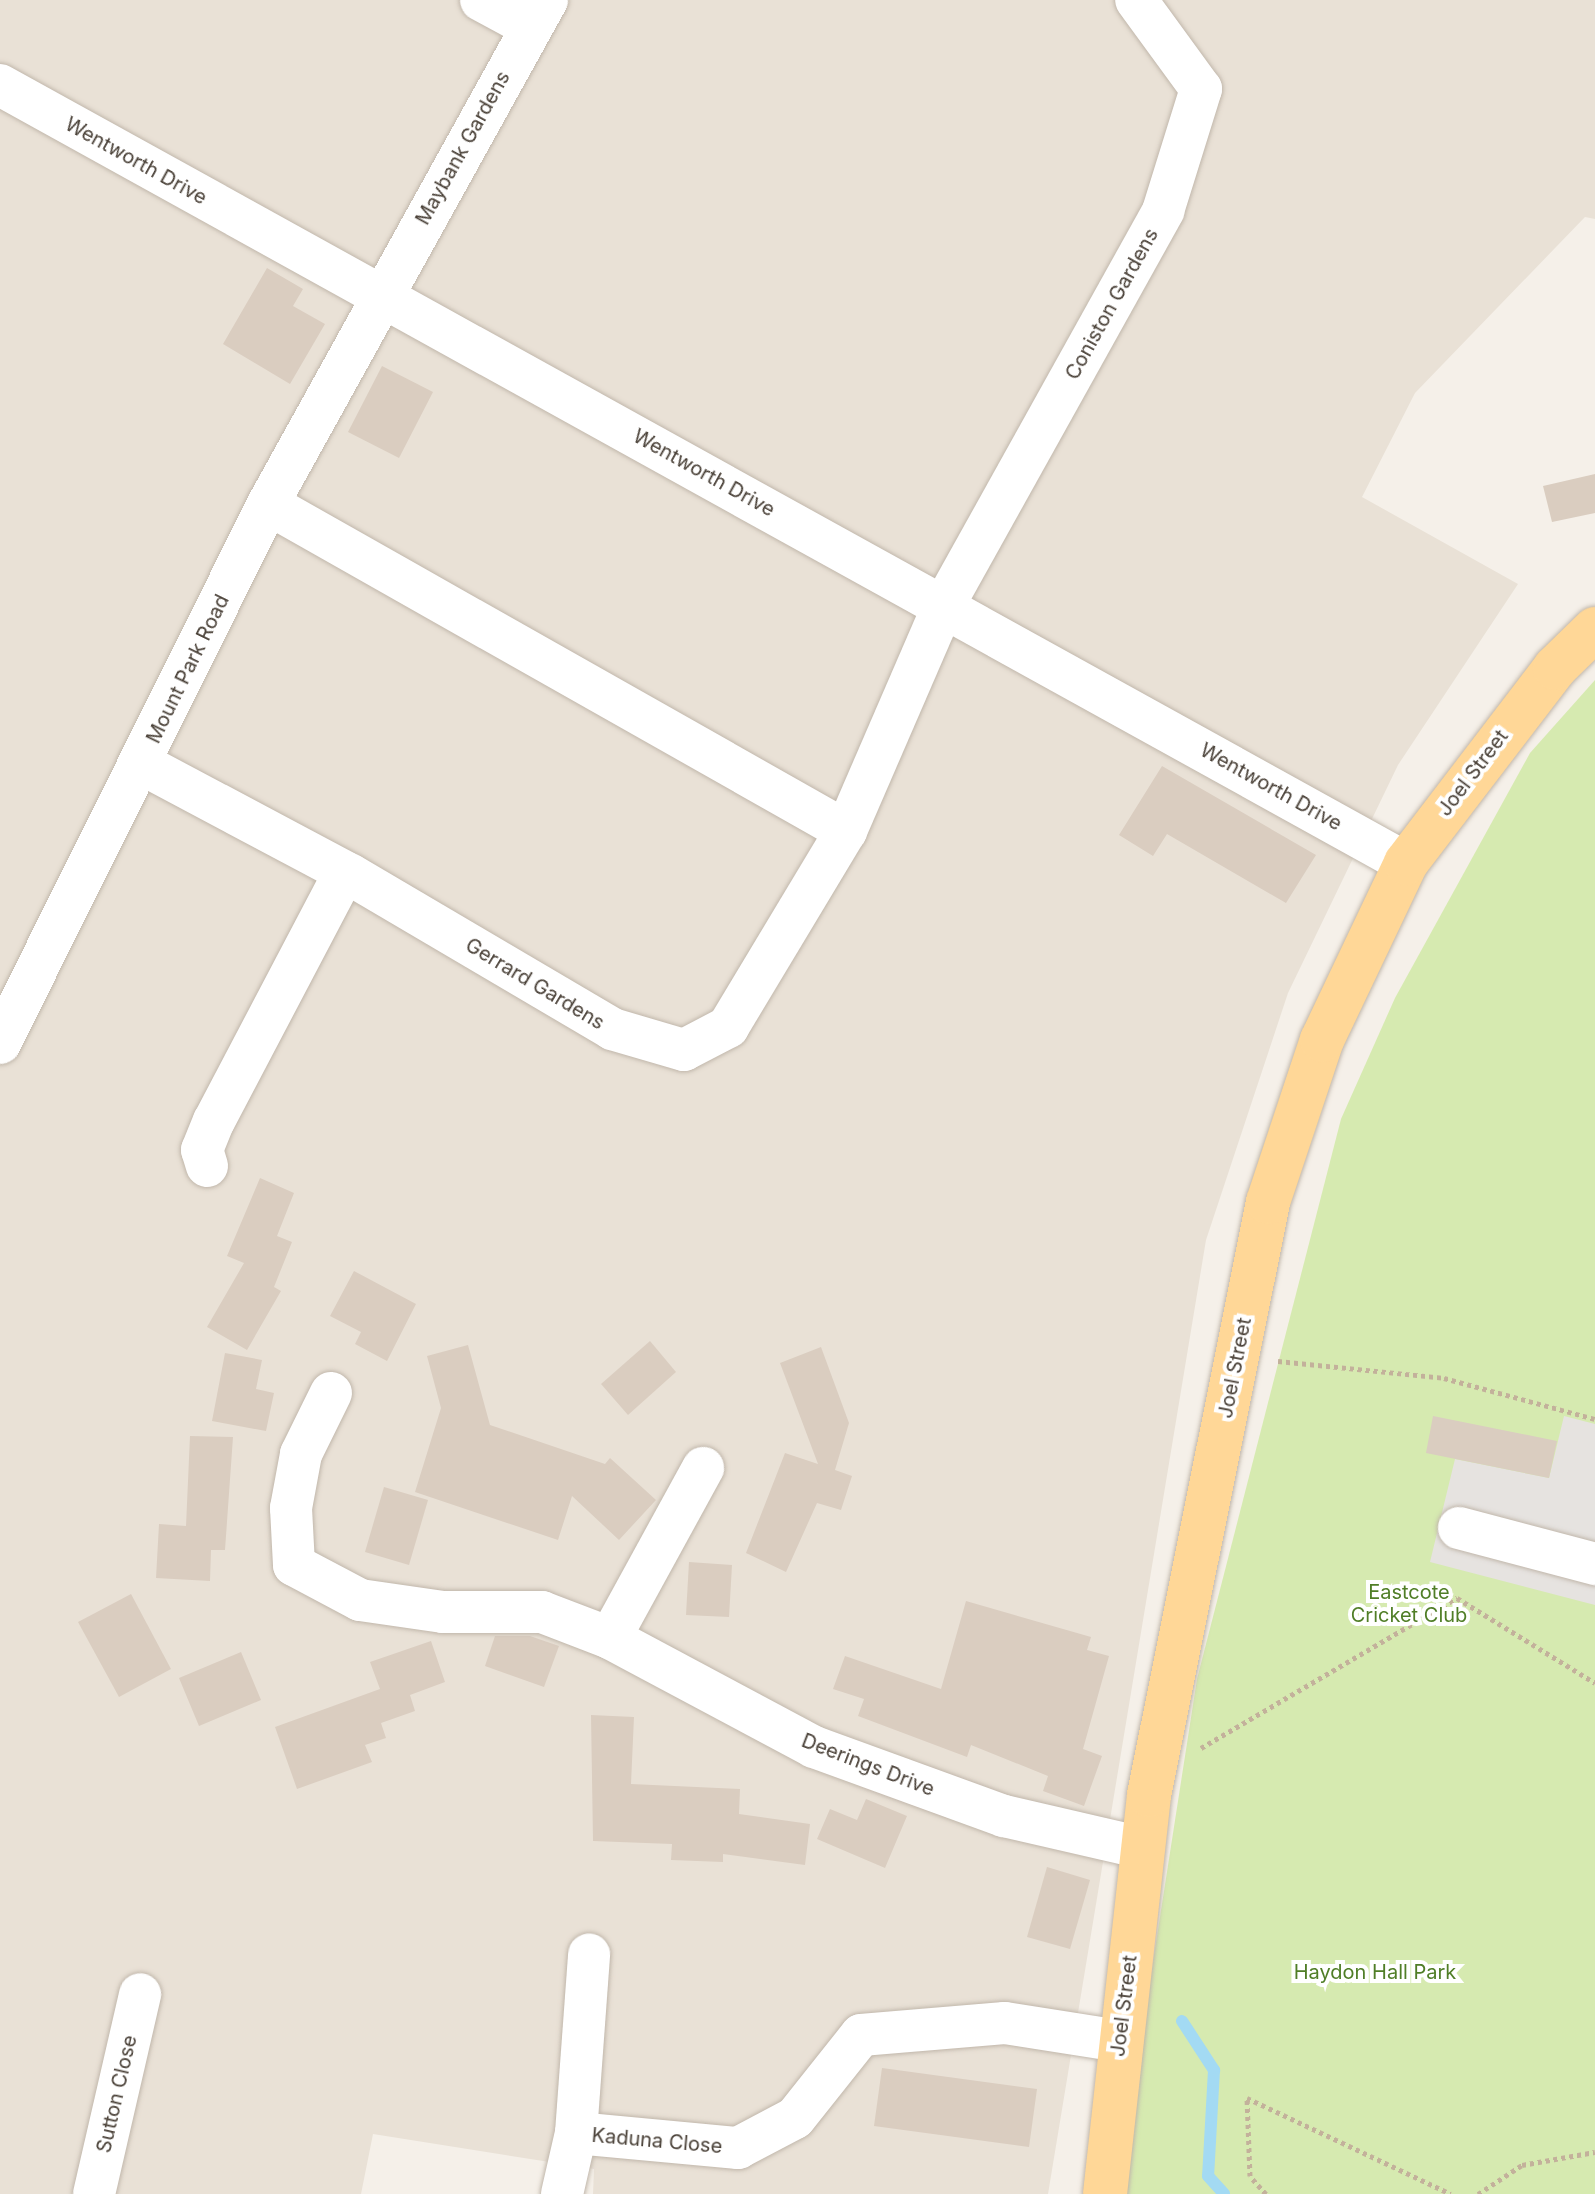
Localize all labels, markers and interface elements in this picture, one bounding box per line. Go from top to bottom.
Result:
street label: Maybank Gardens [411,67,515,229]
street label: Wentworth Drive [61,112,211,210]
street label: Coniston Gardens [1060,224,1164,384]
street label: Wentworth Drive [629,424,779,522]
street label: Mount Park Road [142,591,234,747]
street label: Joel Street [1433,725,1513,821]
street label: Wentworth Drive [1196,738,1346,836]
street label: Gerrard Gardens [461,933,609,1035]
street label: Joel Street [1213,1316,1257,1420]
park label: Eastcote Cricket Club [1351,1581,1467,1628]
street label: Deerings Drive [798,1729,938,1801]
street label: Joel Street [1106,1954,1142,2058]
park label: Haydon Hall Park [1294,1960,1456,1984]
street label: Sutton Close [92,2033,142,2155]
street label: Kaduna Close [591,2123,723,2159]

